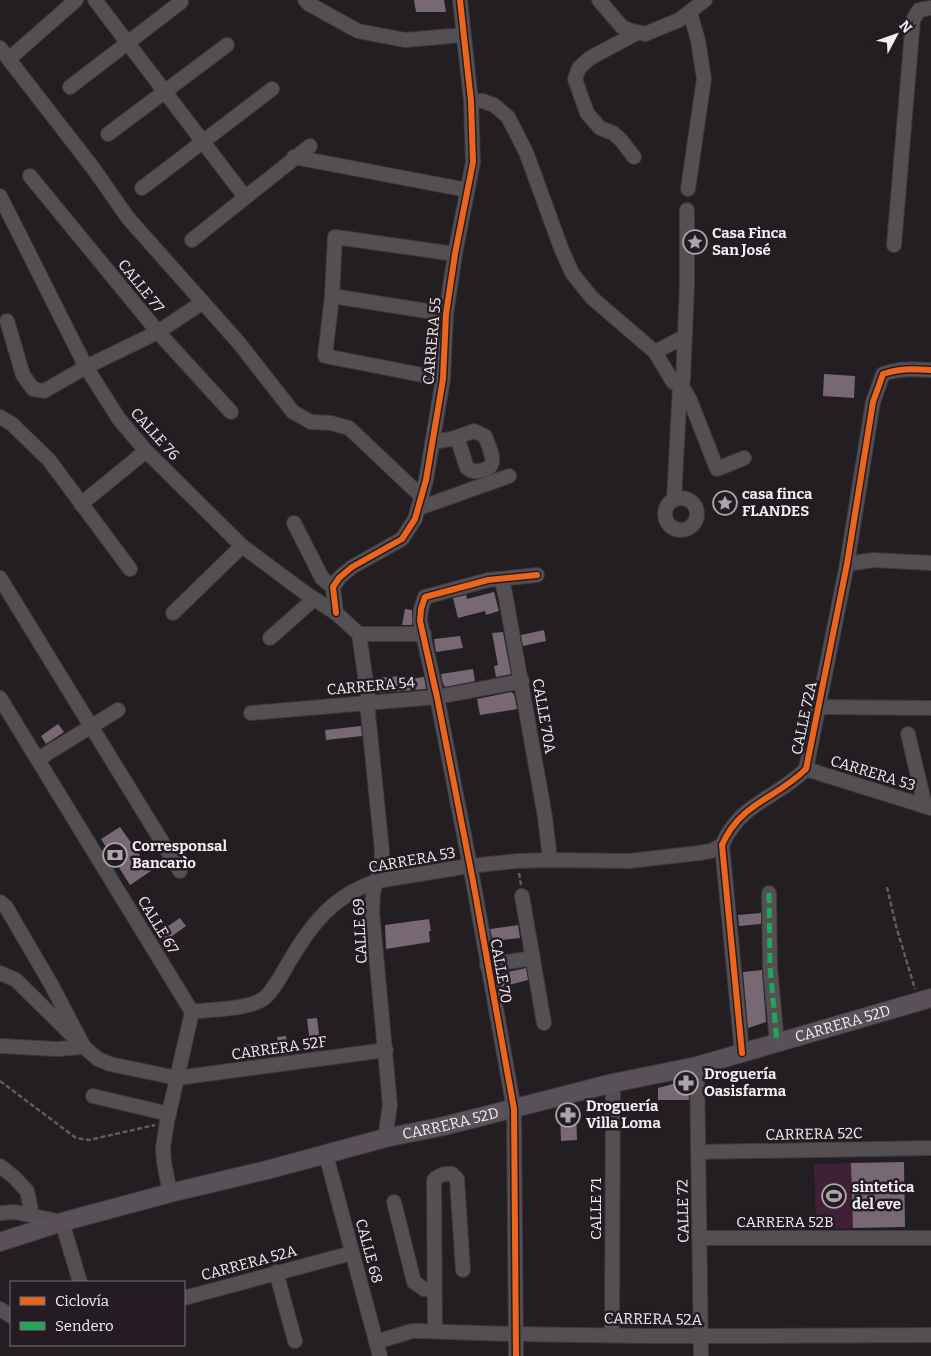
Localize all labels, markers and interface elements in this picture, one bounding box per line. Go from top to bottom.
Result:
north arrow [871,10,921,60]
text: N [895,17,916,37]
place label: Casa Finca San José [712,224,787,259]
place icon: Casa Finca San José [682,229,708,255]
street label: CALLE 77 [114,256,168,317]
street label: CARRERA 55 [419,297,445,385]
street label: CALLE 76 [127,404,183,464]
place label: casa finca FLANDES [742,485,813,520]
place icon: casa finca FLANDES [712,490,738,516]
street label: CARRERA 54 [326,673,416,699]
street label: CALLE 70A [529,677,560,755]
street label: CALLE 72A [787,679,821,756]
street label: CARRERA 53 [828,752,918,794]
place label: Corresponsal Bancarìo [132,837,227,872]
bank icon: Corresponsal Bancarìo [102,842,128,868]
street label: CARRERA 53 [367,844,457,876]
street label: CALLE 67 [134,893,183,958]
street label: CALLE 69 [349,898,371,964]
street label: CALLE 70 [486,937,516,1005]
street label: CARRERA 52D [793,1001,893,1046]
street label: CARRERA 52F [230,1032,328,1064]
place label: Droguería Oasisfarma [704,1065,787,1100]
pharmacy icon: Droguería Oasisfarma [673,1070,699,1096]
place label: Droguería Villa Loma [586,1097,661,1132]
pharmacy icon: Droguería Villa Loma [555,1102,581,1128]
street label: CARRERA 52D [401,1103,501,1143]
street label: CARRERA 52C [765,1124,863,1144]
street label: CALLE 71 [587,1178,605,1240]
place label: sintetica del eve [852,1178,915,1213]
street label: CALLE 72 [673,1179,693,1243]
sports icon: sintetica del eve [821,1183,847,1209]
street label: CARRERA 52B [736,1213,834,1231]
street label: CALLE 68 [352,1217,386,1285]
street label: CARRERA 52A [199,1242,299,1284]
legend [10,1281,185,1346]
text: Ciclovía [55,1292,109,1310]
street label: CARRERA 52A [604,1309,703,1329]
text: Sendero [55,1317,114,1335]

